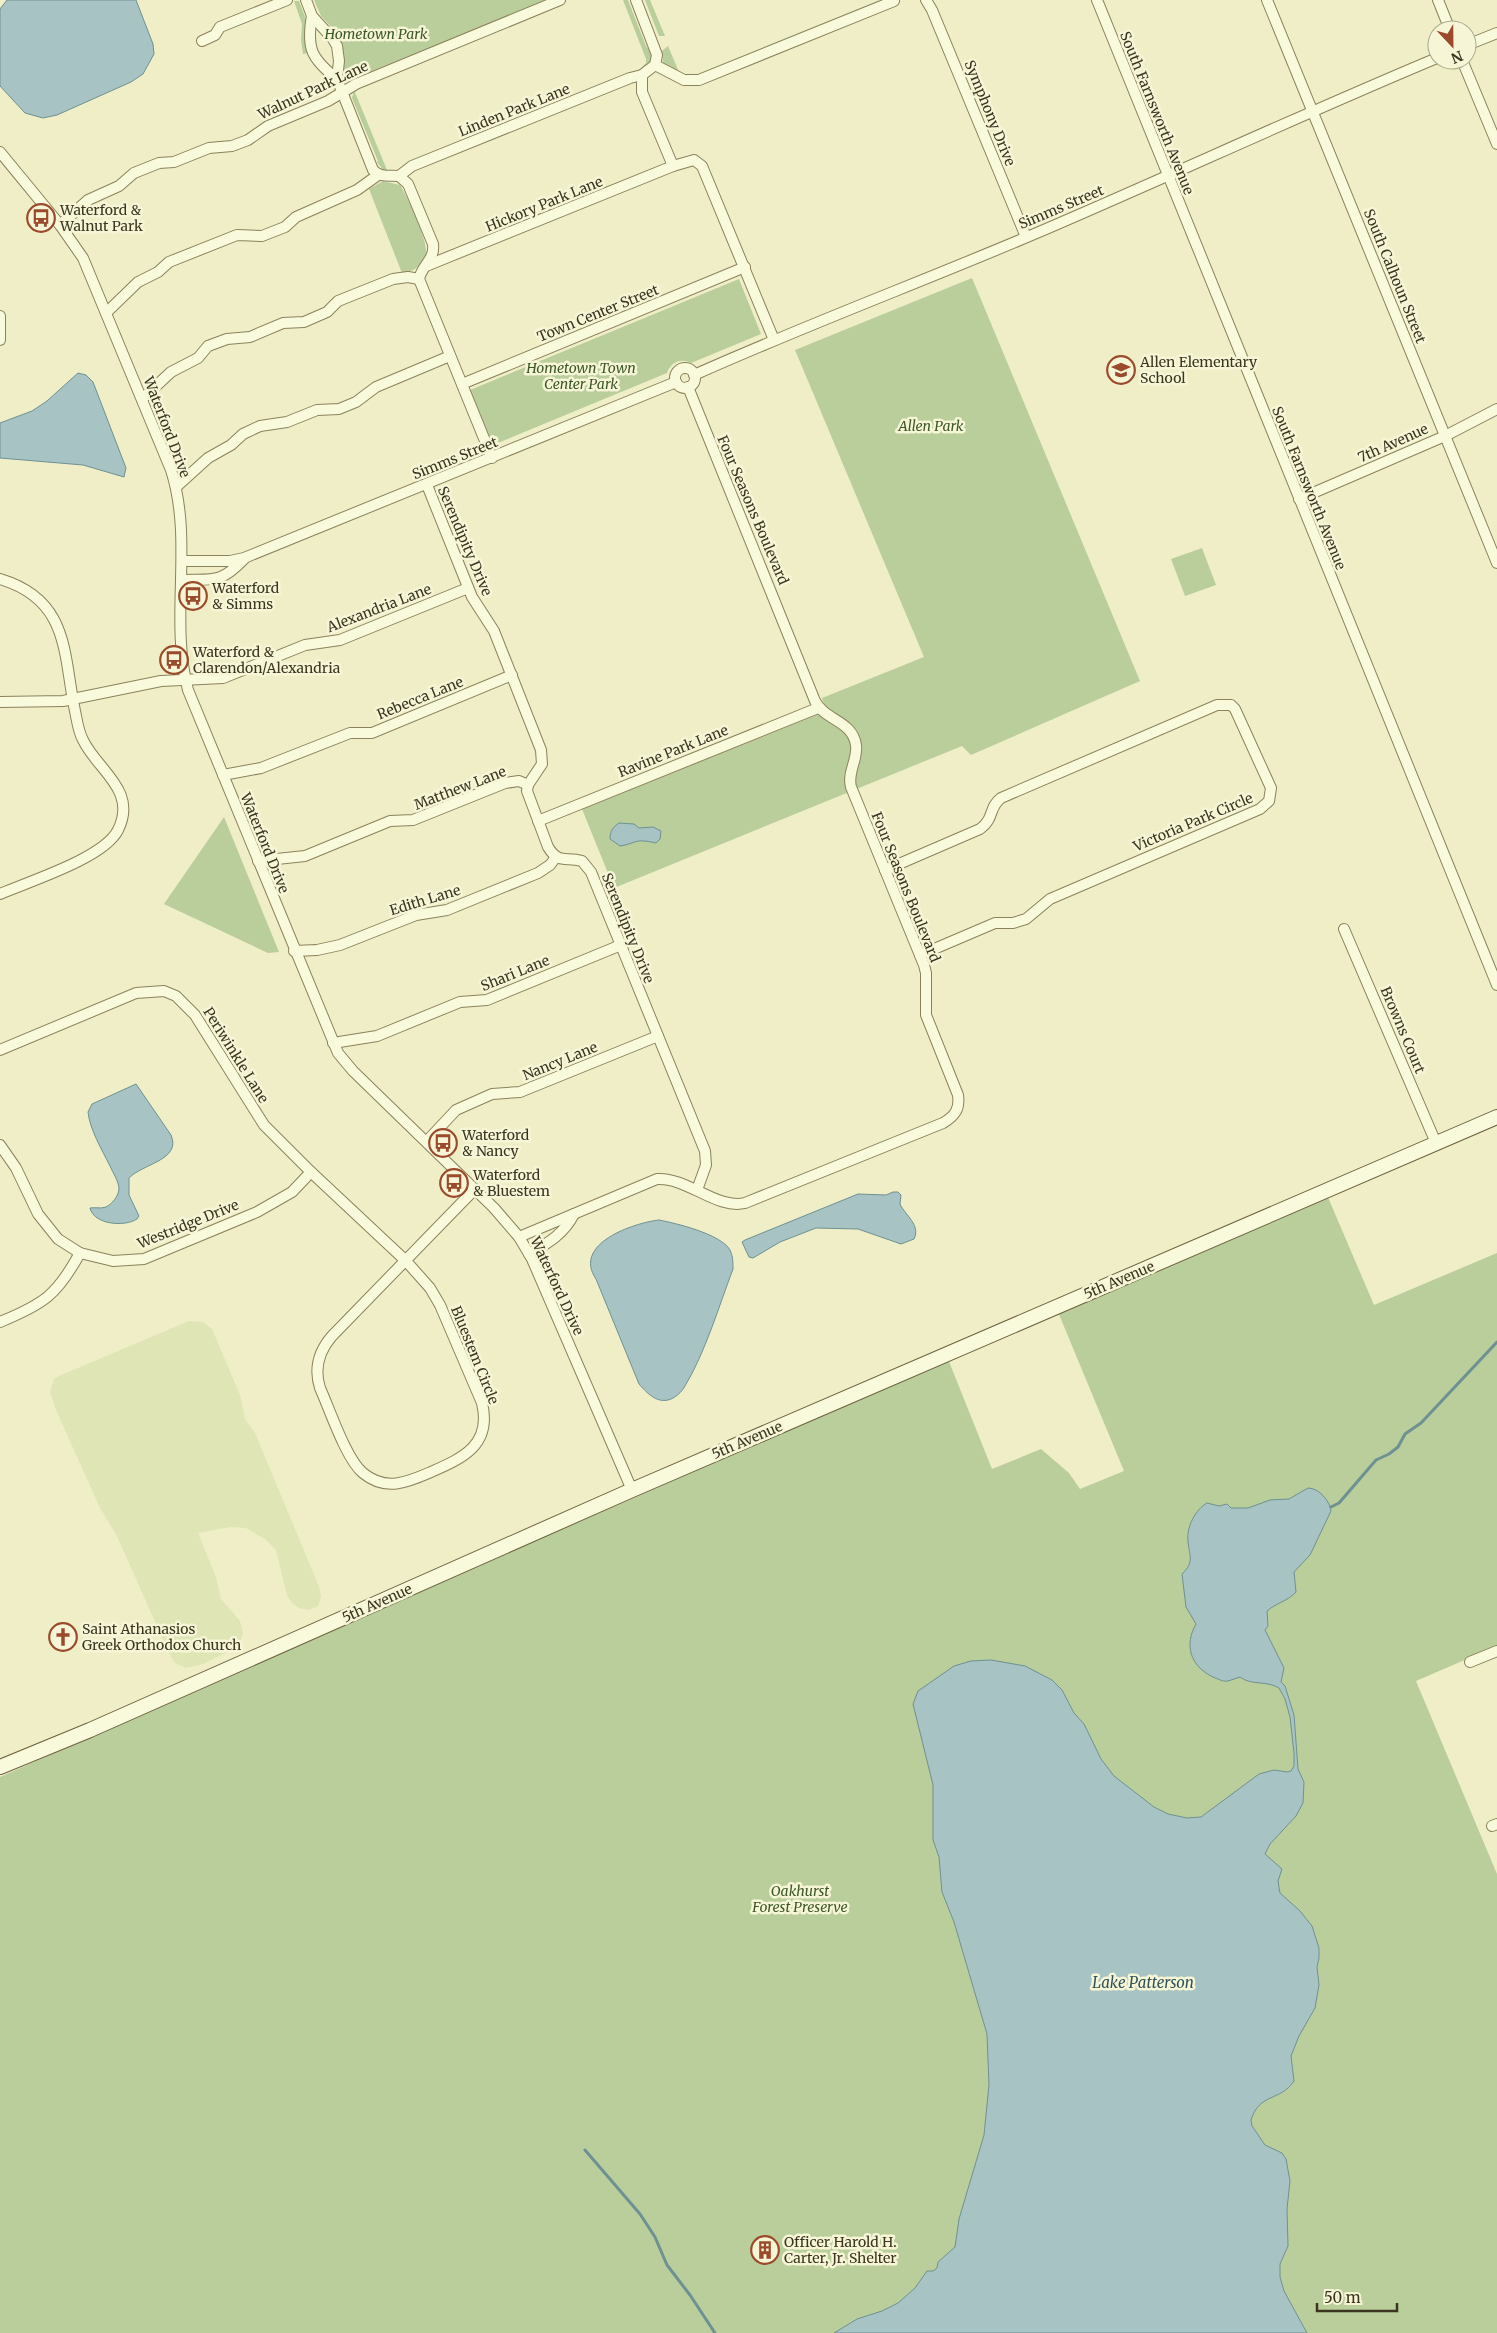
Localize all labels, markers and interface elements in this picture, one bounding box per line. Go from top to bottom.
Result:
north arrow [1427,20,1477,70]
park label: Hometown Park [324,25,428,43]
street label: South Farnsworth Avenue [1116,29,1198,197]
text: N [1448,47,1465,67]
street label: Walnut Park Lane [254,57,371,124]
street label: Symphony Drive [961,58,1019,168]
street label: Linden Park Lane [456,79,572,141]
street label: Hickory Park Lane [483,172,605,236]
street label: Simms Street [1016,181,1107,233]
place label: Waterford & Walnut Park [59,201,143,235]
bus stop icon: Waterford & Walnut Park [26,203,56,233]
street label: South Calhoun Street [1360,206,1430,346]
street label: Town Center Street [535,280,662,346]
place label: Allen Elementary School [1139,353,1258,387]
school or university icon: Allen Elementary School [1106,355,1136,385]
park label: Hometown Town Center Park [525,359,636,393]
street label: Waterford Drive [139,373,195,480]
street label: South Farnsworth Avenue [1268,404,1350,572]
park label: Allen Park [897,417,964,435]
street label: 7th Avenue [1355,420,1431,466]
street label: Simms Street [410,432,501,483]
street label: Four Seasons Boulevard [713,433,793,588]
street label: Serendipity Drive [434,483,496,599]
place label: Waterford & Simms [211,579,280,613]
street label: Alexandria Lane [323,580,434,637]
bus stop icon: Waterford & Simms [178,581,208,611]
place label: Waterford & Clarendon/Alexandria [192,643,341,677]
bus stop icon: Waterford & Clarendon/Alexandria [159,645,189,675]
street label: Rebecca Lane [374,673,466,723]
street label: Ravine Park Lane [615,721,731,781]
street label: Matthew Lane [411,762,509,814]
street label: Waterford Drive [236,789,293,896]
street label: Victoria Park Circle [1130,789,1256,856]
street label: Four Seasons Boulevard [868,809,945,965]
street label: Serendipity Drive [598,870,658,986]
street label: Edith Lane [387,881,463,919]
street label: Shari Lane [478,951,552,995]
street label: Browns Court [1377,984,1430,1077]
street label: Periwinkle Lane [199,1004,273,1106]
street label: Nancy Lane [520,1038,600,1084]
place label: Waterford & Nancy [461,1126,530,1160]
bus stop icon: Waterford & Nancy [428,1128,458,1158]
place label: Waterford & Bluestem [472,1166,550,1200]
bus stop icon: Waterford & Bluestem [439,1168,469,1198]
street label: Westridge Drive [134,1195,241,1253]
street label: Waterford Drive [526,1233,588,1338]
street label: 5th Avenue [1081,1257,1157,1303]
street label: Bluestem Circle [447,1303,503,1407]
street label: 5th Avenue [709,1417,785,1463]
street label: 5th Avenue [339,1580,415,1626]
place label: Saint Athanasios Greek Orthodox Church [82,1620,241,1654]
church icon: Saint Athanasios Greek Orthodox Church [48,1622,78,1652]
park label: Oakhurst Forest Preserve [751,1882,848,1916]
water label: Lake Patterson [1092,1973,1194,1992]
place label: Officer Harold H. Carter, Jr. Shelter [784,2233,897,2267]
building icon: Officer Harold H. Carter, Jr. Shelter [750,2235,780,2265]
scale bar [1317,2280,1397,2312]
text: 50 m [1324,2288,1361,2307]

